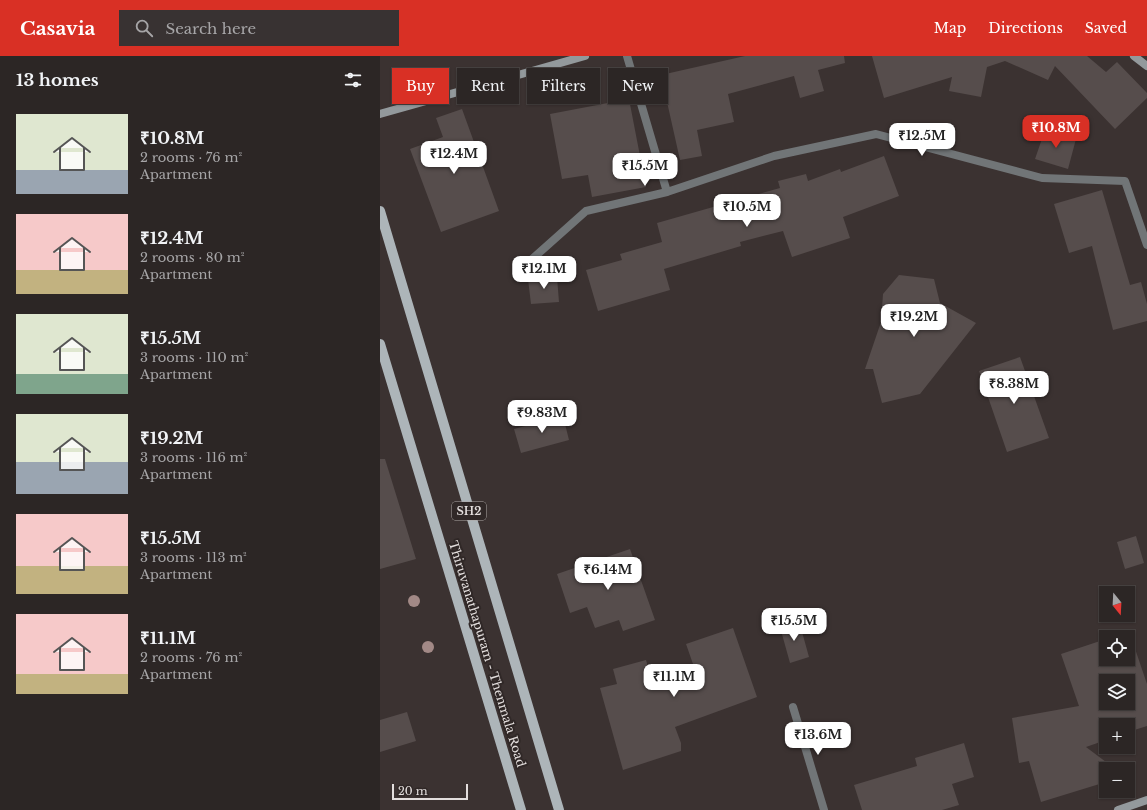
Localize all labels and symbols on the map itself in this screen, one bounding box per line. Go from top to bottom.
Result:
pin: ₹10.8M [1023,115,1089,149]
pin: ₹12.5M [889,123,955,157]
pin: ₹12.4M [421,141,487,175]
pin: ₹15.5M [612,153,678,187]
pin: ₹10.5M [714,194,780,228]
pin: ₹12.1M [511,256,577,290]
pin: ₹19.2M [881,304,947,338]
pin: ₹8.38M [981,371,1047,405]
pin: ₹9.83M [509,400,575,434]
road number: SH2 [452,502,486,520]
street label: Thiruvanathapuram - Thenmala Road [446,539,529,769]
pin: ₹6.14M [575,557,641,591]
north arrow [1099,586,1135,622]
pin: ₹15.5M [761,608,827,642]
pin: ₹11.1M [641,664,707,698]
pin: ₹13.6M [785,722,851,756]
scale bar [392,782,468,801]

